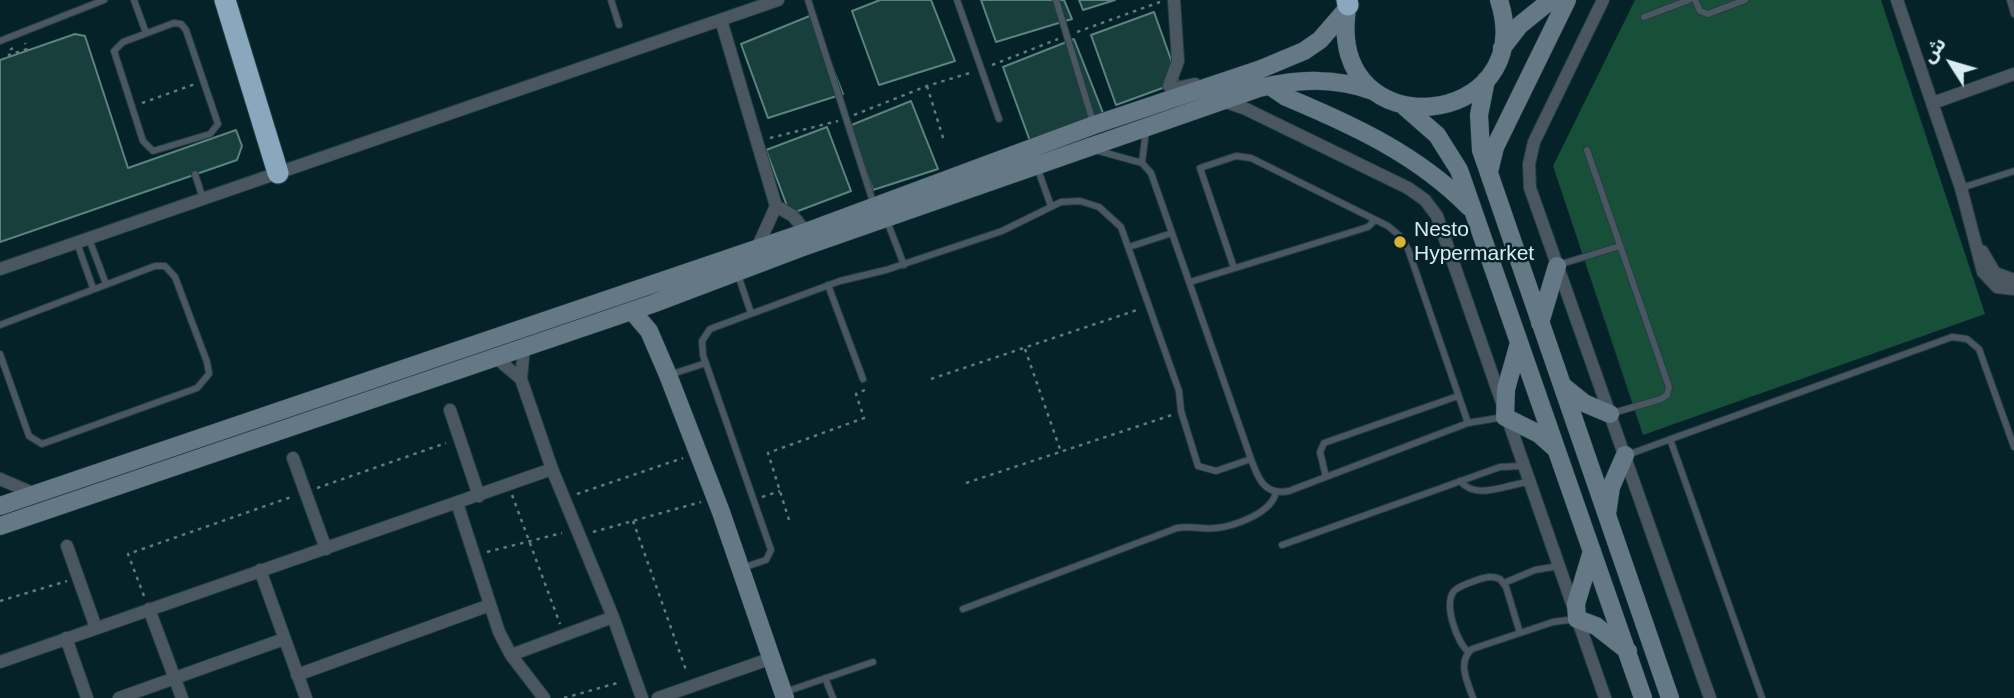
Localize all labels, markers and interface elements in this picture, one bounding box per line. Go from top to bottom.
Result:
north arrow [1916,28,1986,98]
text: ش [1918,33,1950,67]
place label: Nesto Hypermarket [1414,217,1534,267]
marker: Nesto Hypermarket [1392,234,1408,250]

